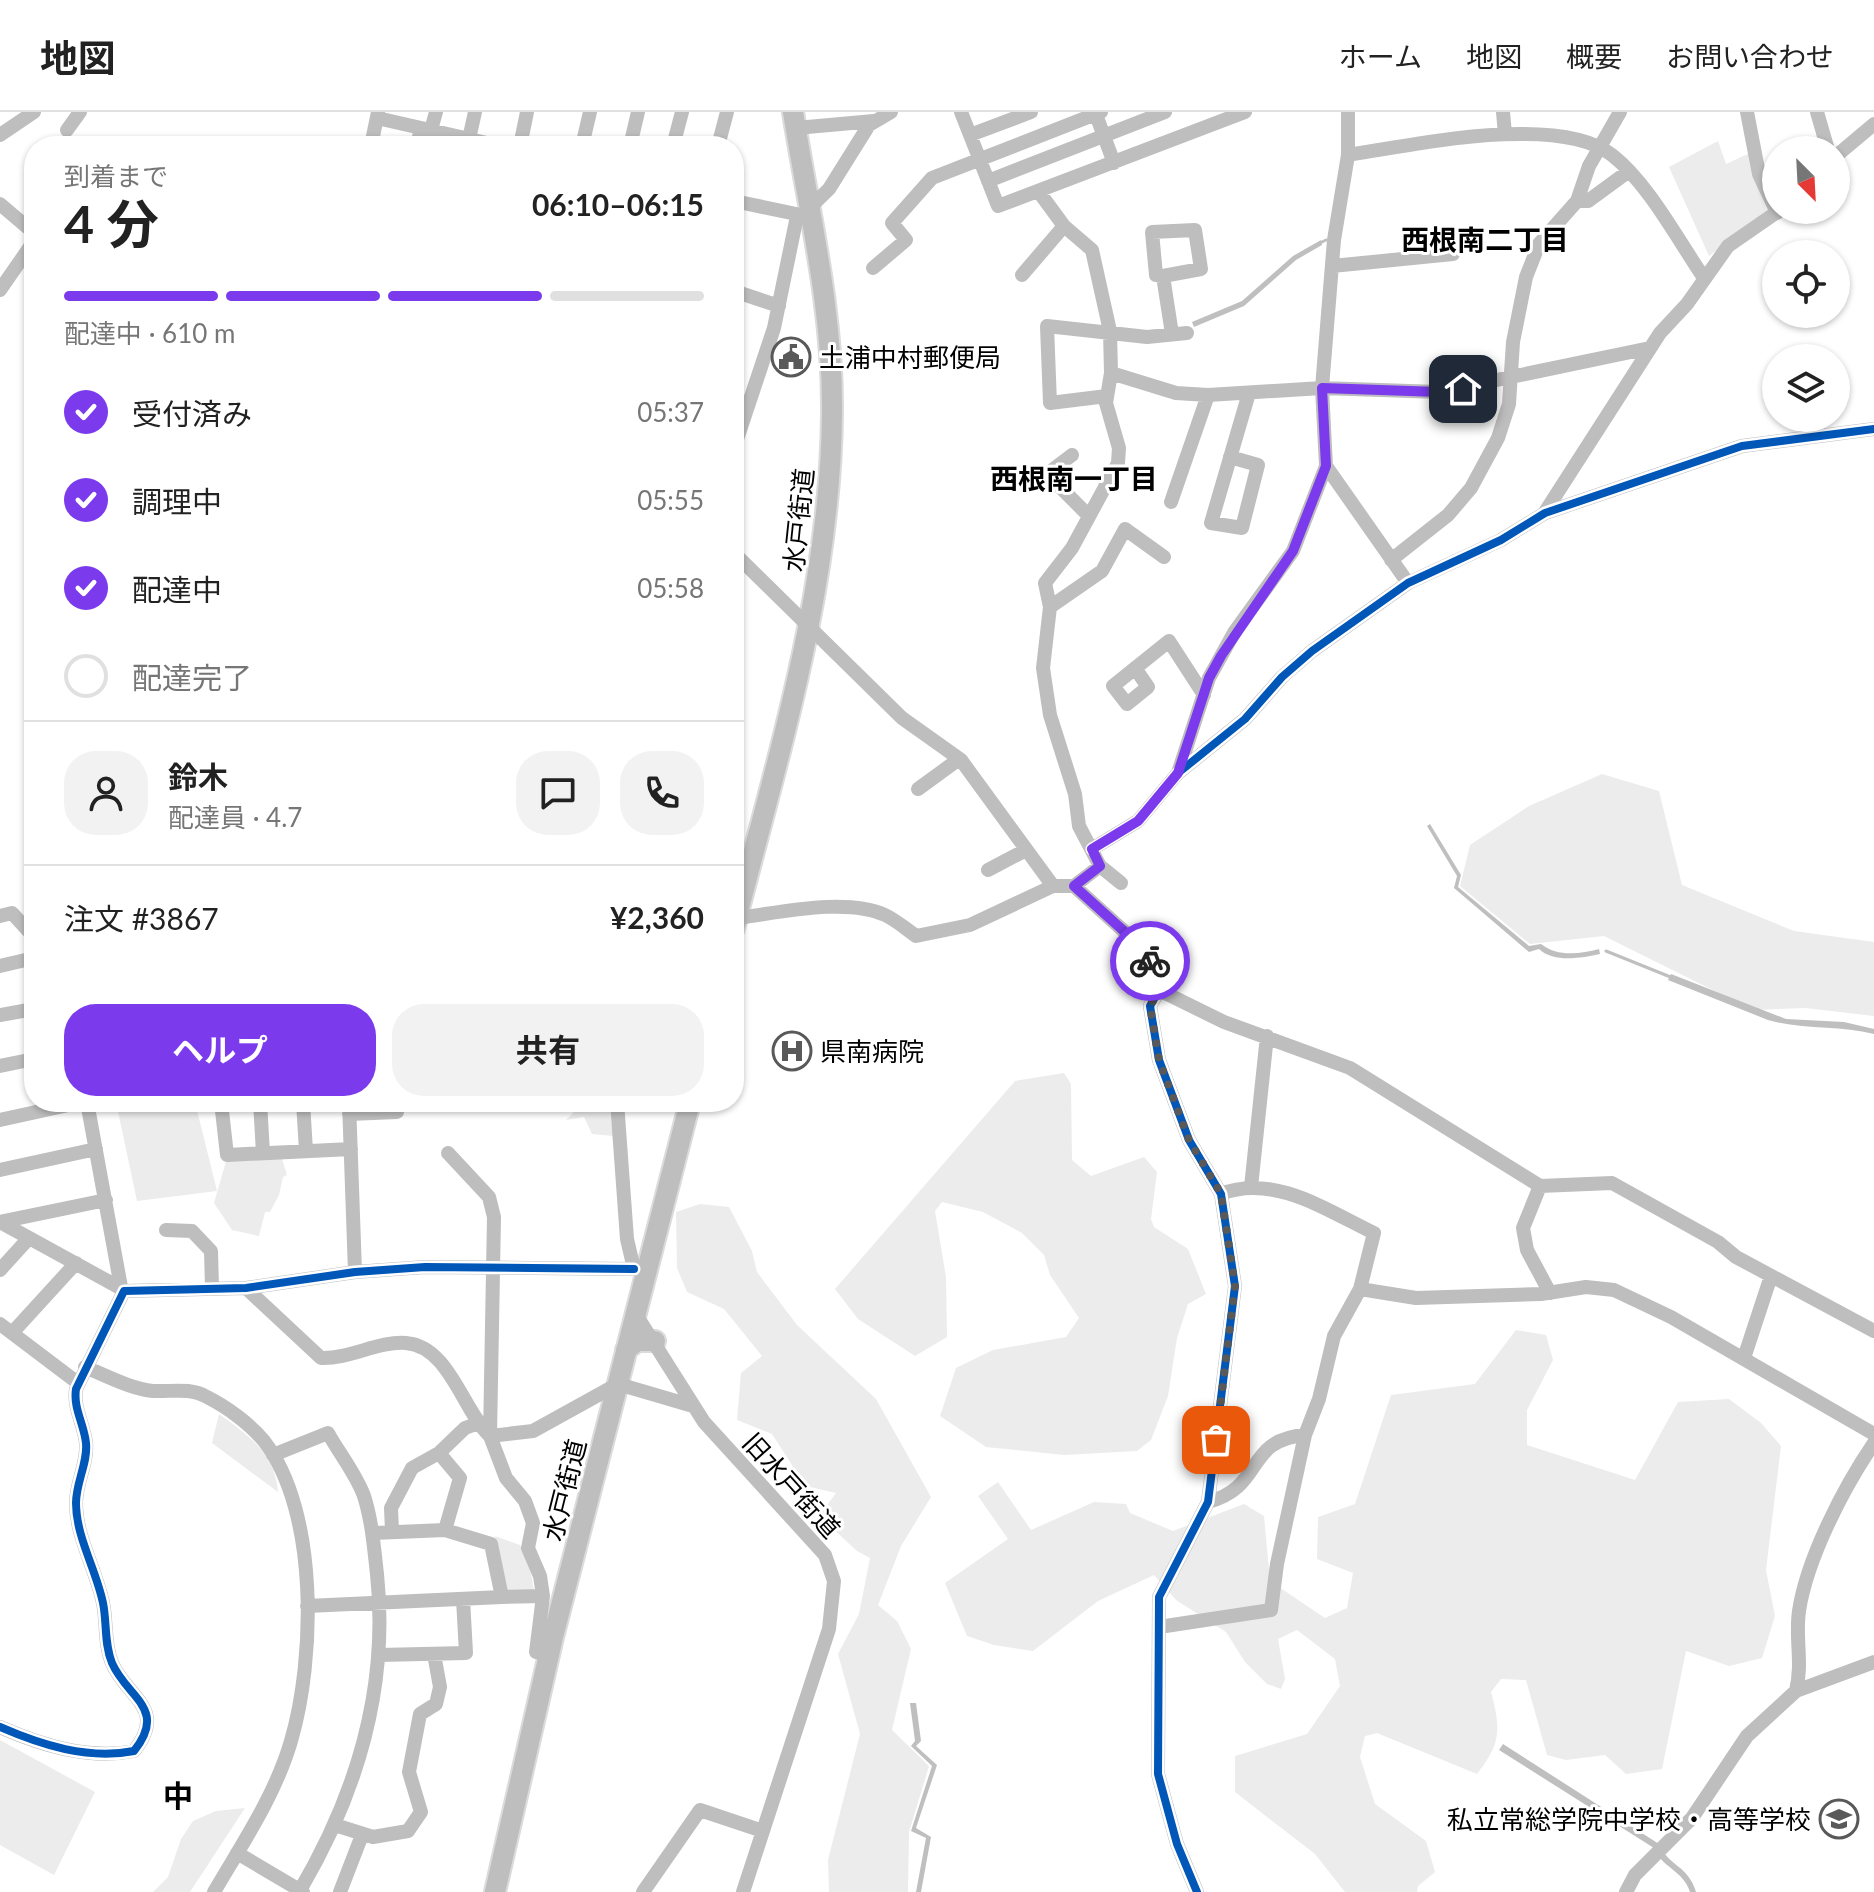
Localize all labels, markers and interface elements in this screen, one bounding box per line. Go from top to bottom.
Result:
text: 地図 [40,34,116,80]
text: ホーム [1339,39,1422,73]
text: 地図 [1466,39,1522,73]
text: 概要 [1566,39,1622,73]
text: お問い合わせ [1666,39,1834,73]
north arrow [1762,136,1850,224]
map controls [1762,136,1850,432]
text: 到着まで [64,160,168,192]
text: 06:10–06:15 [532,186,704,222]
text: 4 分 [64,192,159,254]
district label: 西根南二丁目 [1401,222,1569,256]
button: locate [1762,240,1850,328]
text: 配達中 · 610 m [64,317,235,349]
public building icon: 土浦中村郵便局 [770,336,812,378]
place label: 土浦中村郵便局 [819,341,1001,373]
button: layers [1762,344,1850,432]
pin [1429,355,1497,423]
icon: home [1441,367,1485,411]
icon: check [64,390,108,434]
text: 受付済み [132,395,252,431]
text: 05:37 [637,396,704,428]
district label: 西根南一丁目 [990,461,1158,495]
street label: 水戸街道 [777,467,819,573]
icon: check [64,478,108,522]
text: 調理中 [132,483,222,519]
text: 05:55 [637,484,704,516]
icon: check [64,566,108,610]
text: 配達中 [132,571,222,607]
text: 05:58 [637,572,704,604]
text: 配達完了 [132,659,252,695]
button: person [64,751,148,835]
button: chat [516,751,600,835]
button: phone [620,751,704,835]
text: 鈴木 [168,758,228,794]
text: 配達員 · 4.7 [168,801,302,833]
text: ¥2,360 [610,899,704,935]
text: 注文 #3867 [64,900,219,936]
courier [1110,921,1190,1001]
icon: bike [1128,939,1172,983]
button: ヘルプ [64,1004,376,1096]
button: 共有 [392,1004,704,1096]
hospital icon: 県南病院 [771,1030,813,1072]
place label: 県南病院 [820,1035,924,1067]
pin [1182,1406,1250,1474]
icon: bag [1194,1418,1238,1462]
street label: 旧水戸街道 [737,1426,847,1544]
street label: 水戸街道 [536,1436,592,1544]
district label: 中 [163,1777,193,1813]
school or university icon: 私立常総学院中学校・高等学校 [1818,1798,1860,1840]
place label: 私立常総学院中学校・高等学校 [1447,1803,1811,1835]

